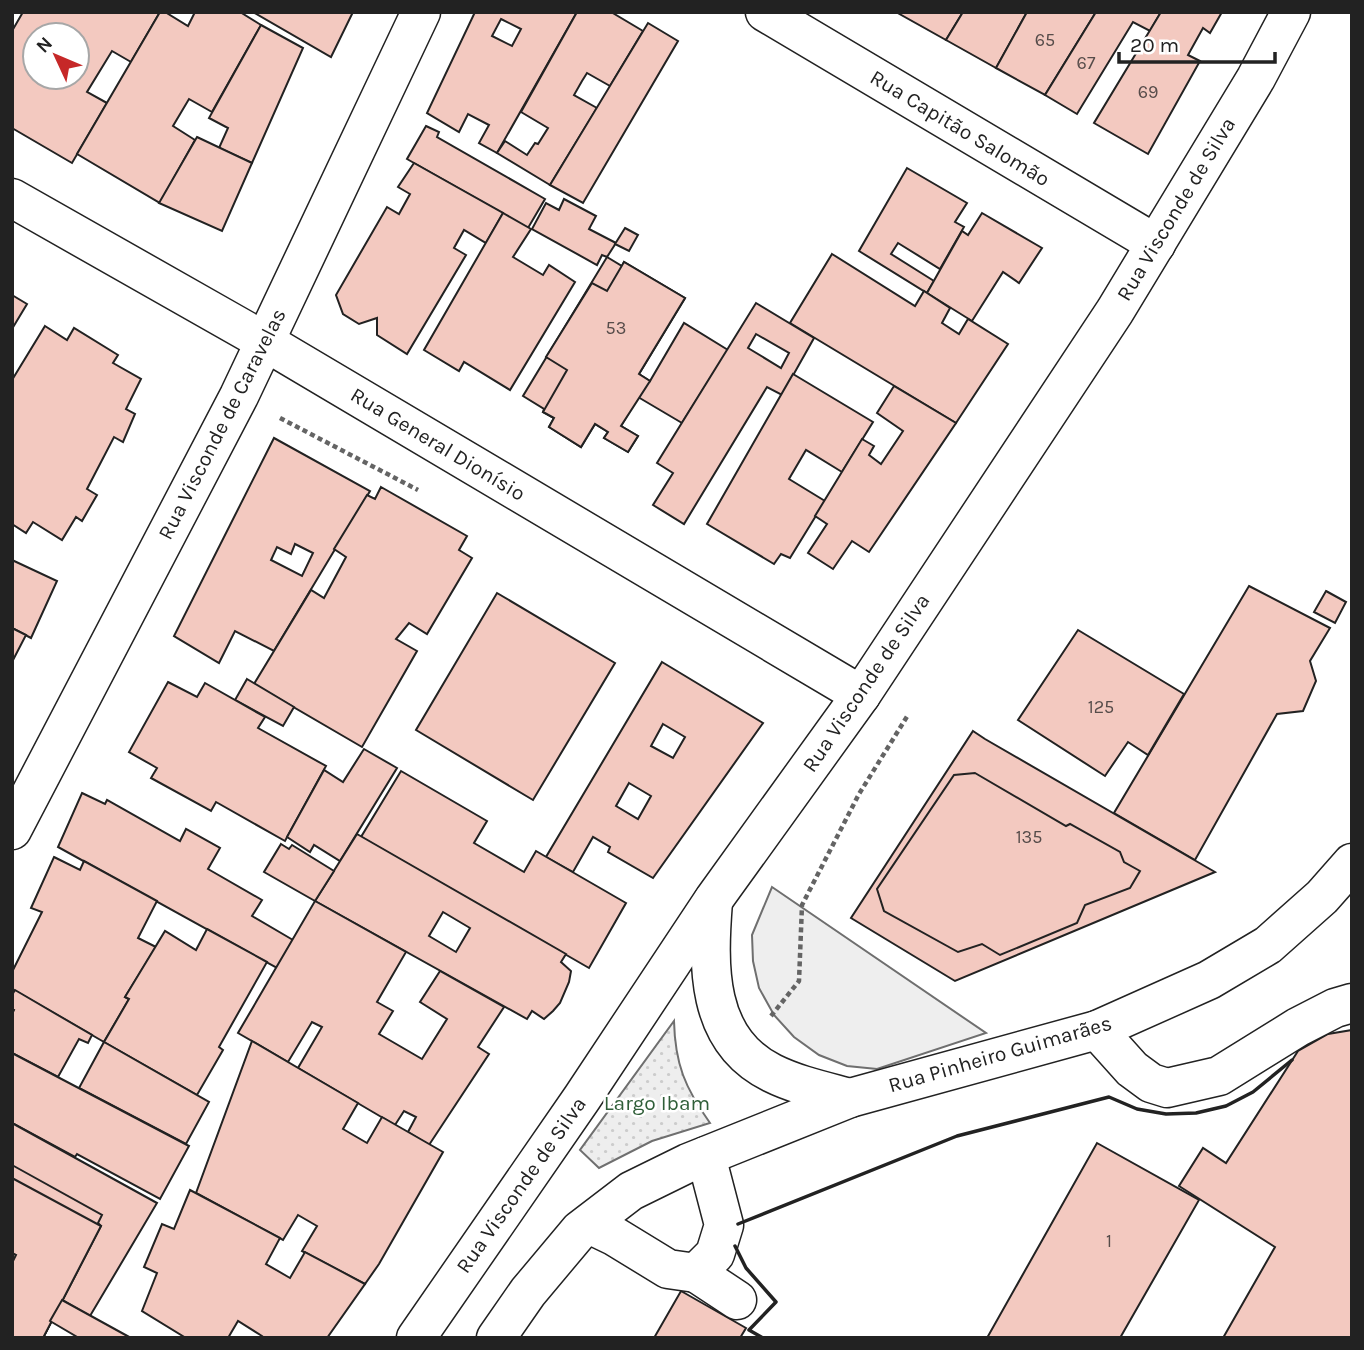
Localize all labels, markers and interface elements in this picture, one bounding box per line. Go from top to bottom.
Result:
north arrow [21,21,91,91]
scale bar [1119,21,1275,65]
house number: 65 [1035,29,1055,51]
text: N [32,32,57,57]
text: 20 m [1130,33,1179,57]
house number: 67 [1077,52,1096,74]
street label: Rua Capitão Salomão [866,65,1054,191]
house number: 69 [1138,81,1158,103]
street label: Rua Visconde de Silva [1112,113,1240,305]
street label: Rua Visconde de Caravelas [153,304,291,544]
house number: 53 [606,317,626,339]
street label: Rua General Dionísio [346,382,530,506]
street label: Rua Visconde de Silva [797,589,935,777]
house number: 125 [1088,696,1114,718]
house number: 135 [1016,826,1042,848]
street label: Rua Pinheiro Guimarães [886,1011,1114,1097]
park label: Largo Ibam [604,1091,710,1115]
street label: Rua Visconde de Silva [451,1092,591,1278]
house number: 1 [1106,1230,1112,1252]

